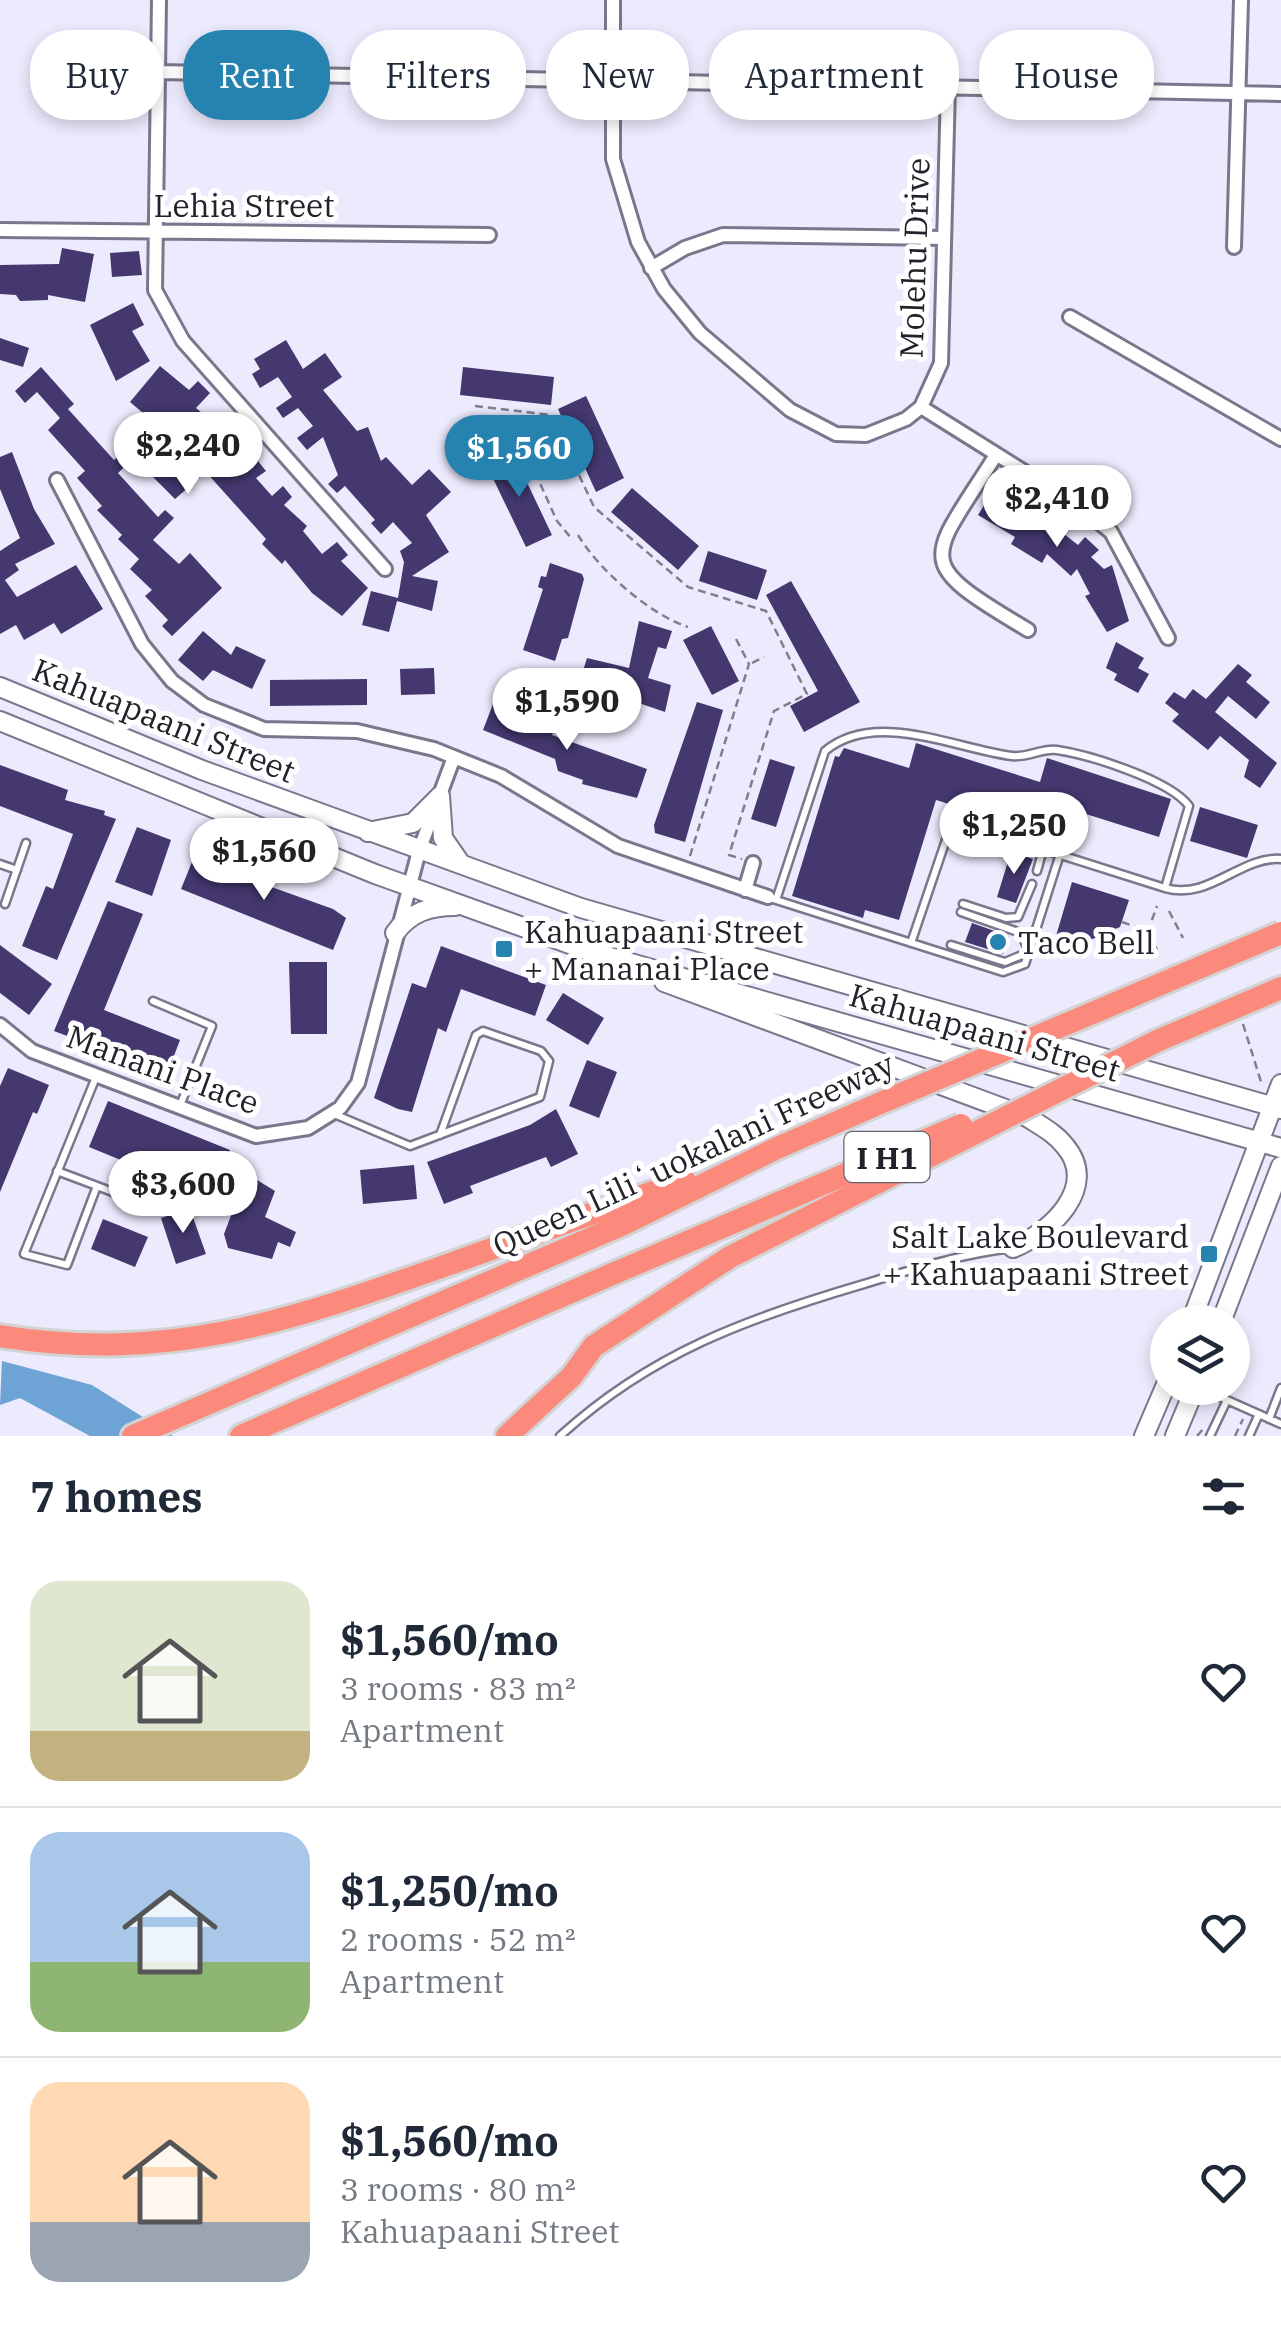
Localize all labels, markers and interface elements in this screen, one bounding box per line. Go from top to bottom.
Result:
chip: Buy [30,30,163,120]
chip: Rent [183,30,330,120]
chip: Filters [350,30,526,120]
chip: New [546,30,689,120]
chip: Apartment [709,30,959,120]
chip: House [979,30,1154,120]
street label: Molehu Drive [890,157,938,359]
street label: Lehia Street [154,184,335,226]
pin: $2,240 [107,412,269,497]
pin: $1,560 [438,415,600,500]
text: $2,240 [136,423,240,465]
text: $1,560 [467,426,571,468]
pin: $2,410 [976,465,1138,550]
text: $2,410 [1005,476,1109,518]
street label: Kahuapaani Street [27,648,301,792]
pin: $1,590 [486,668,648,753]
text: $1,590 [515,679,619,721]
pin: $1,250 [933,792,1095,877]
text: $1,250 [962,803,1066,845]
pin: $1,560 [183,818,345,903]
text: $1,560 [212,829,316,871]
place label: Kahuapaani Street + Mananai Place [524,910,804,989]
place label: Taco Bell [1018,921,1155,963]
marker: Taco Bell [987,931,1009,953]
marker: Kahuapaani Street + Mananai Place [493,938,515,960]
street label: Kahuapaani Street [845,973,1125,1091]
street label: Manani Place [61,1015,265,1123]
street label: Queen Liliʻuokalani Freeway [485,1042,901,1266]
road number: I H1 [844,1132,930,1182]
pin: $3,600 [102,1151,264,1236]
text: $3,600 [131,1162,235,1204]
place label: Salt Lake Boulevard + Kahuapaani Street [883,1215,1189,1294]
marker: Salt Lake Boulevard + Kahuapaani Street [1198,1243,1220,1265]
map controls [1150,1305,1250,1405]
button: layers [1150,1305,1250,1405]
text: 7 homes [30,1469,203,1524]
icon: filters [1196,1469,1251,1524]
text: $1,560/mo [340,1612,559,1667]
icon: home [110,1621,230,1741]
icon: heart [1196,1654,1251,1709]
text: 3 rooms · 83 m² [340,1667,576,1709]
text: Apartment [340,1709,504,1751]
text: $1,250/mo [340,1863,559,1918]
icon: home [110,1872,230,1992]
icon: heart [1196,1905,1251,1960]
text: 2 rooms · 52 m² [340,1918,576,1960]
text: Apartment [340,1960,504,2002]
text: $1,560/mo [340,2113,559,2168]
icon: home [110,2122,230,2242]
icon: heart [1196,2155,1251,2210]
text: 3 rooms · 80 m² [340,2168,576,2210]
text: Kahuapaani Street [340,2210,620,2252]

